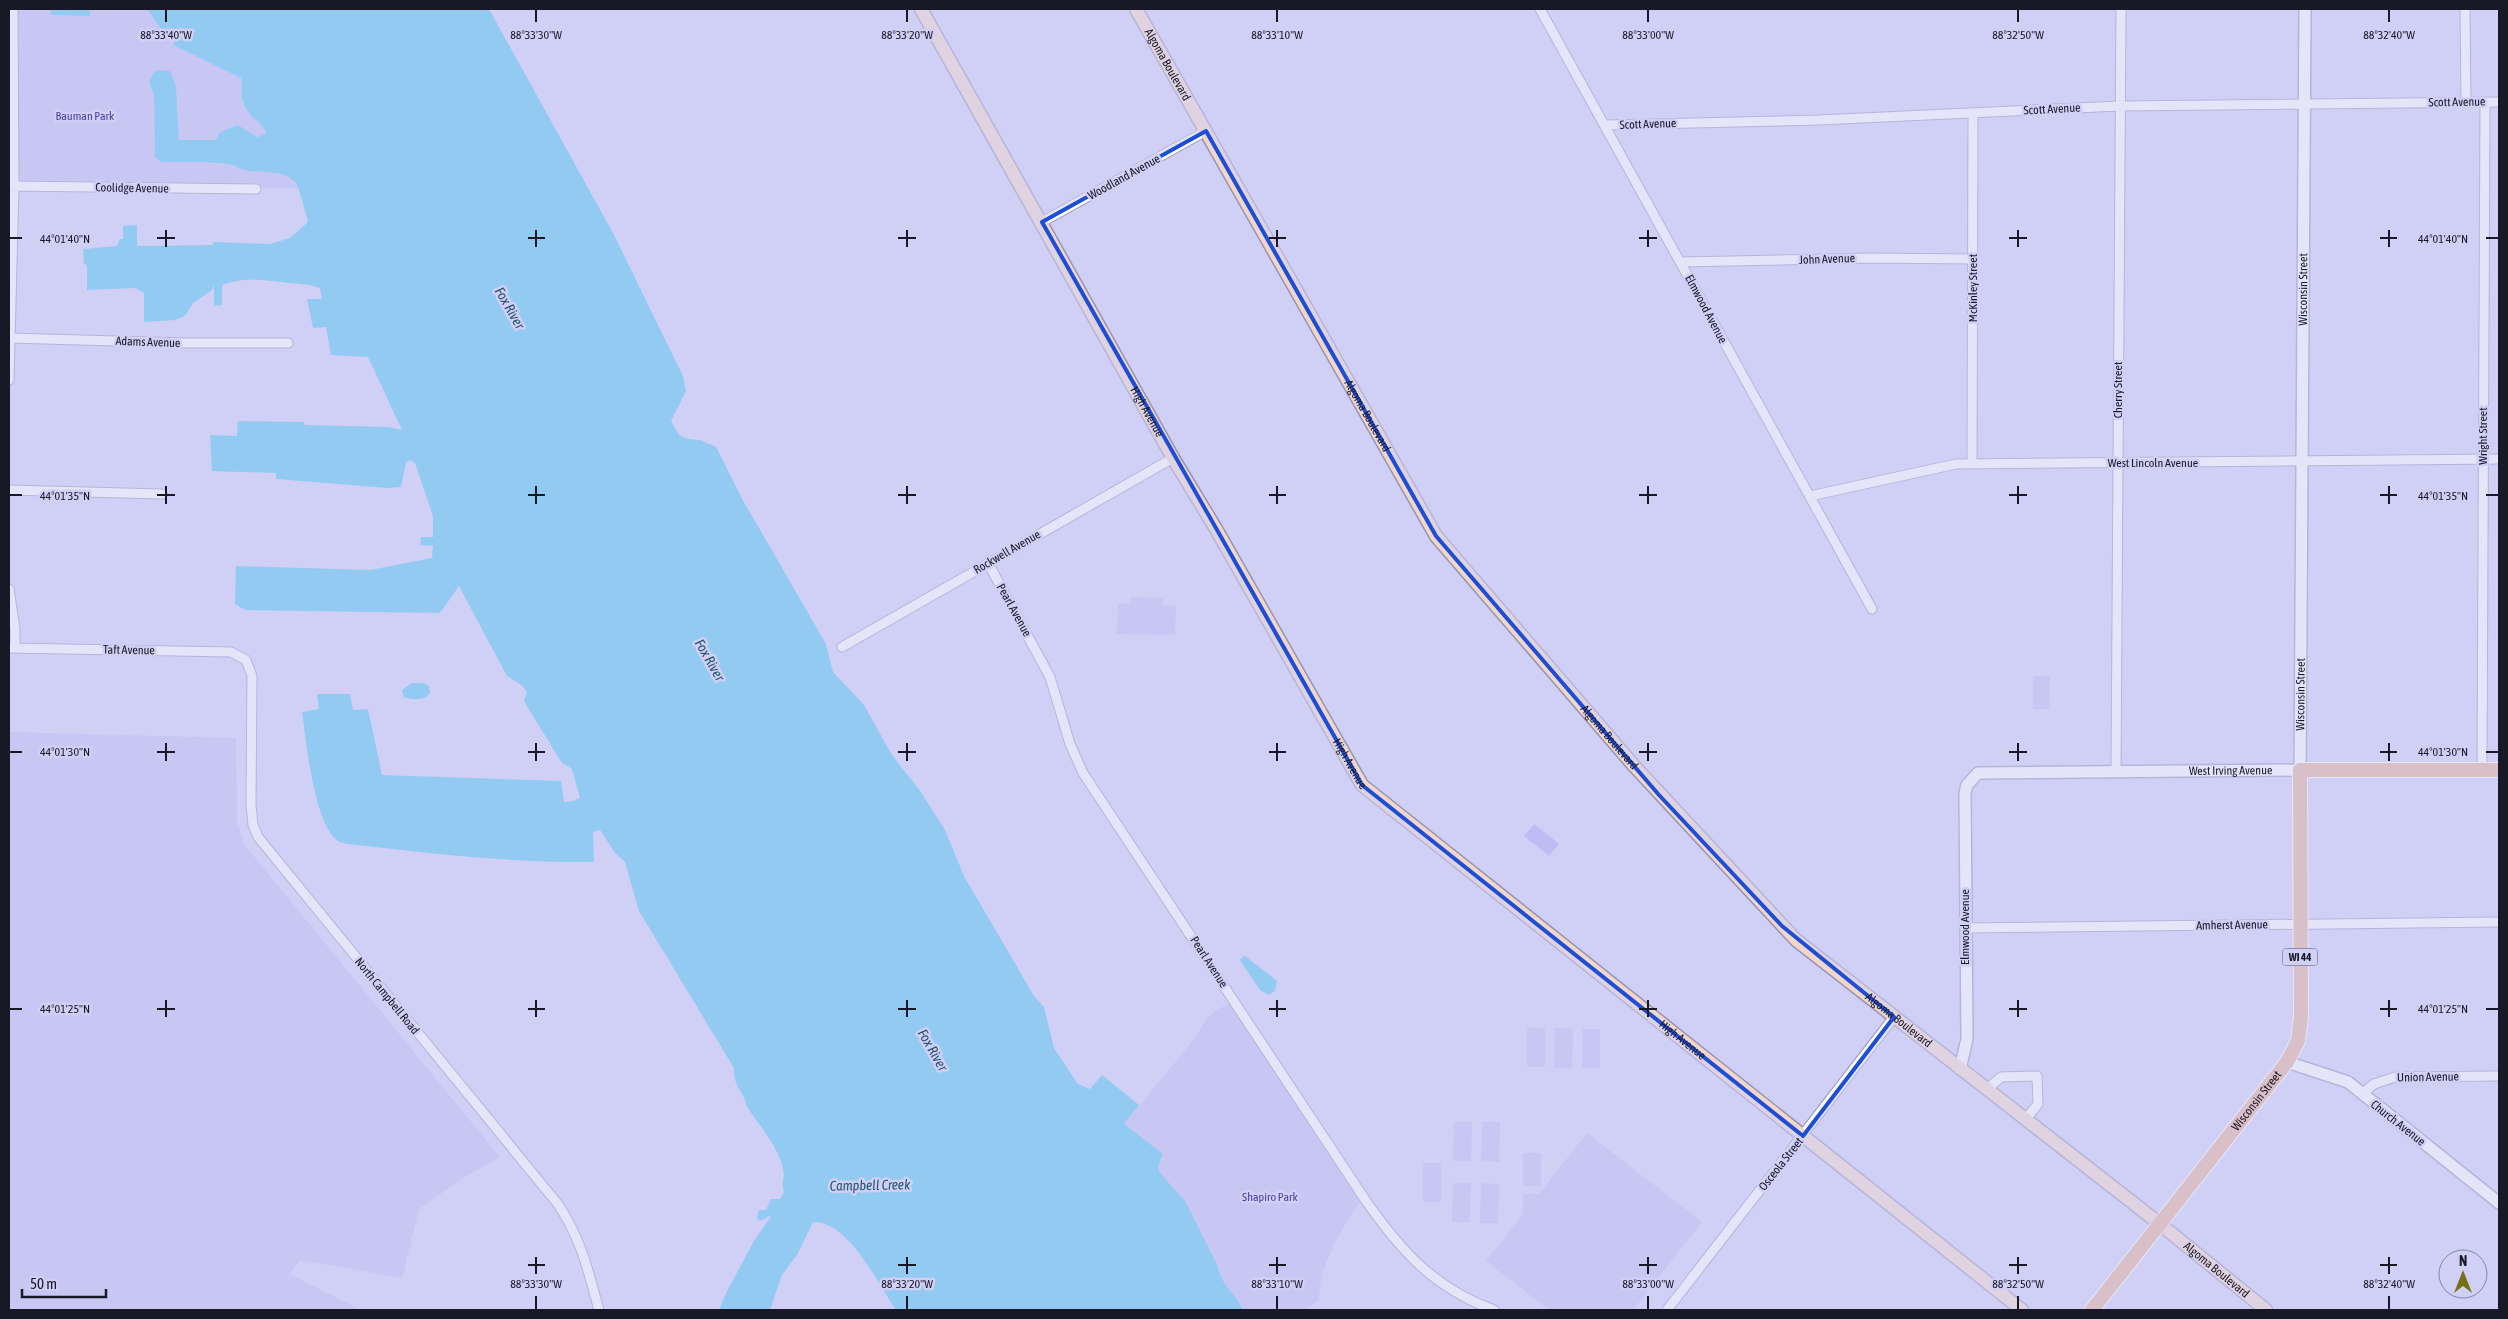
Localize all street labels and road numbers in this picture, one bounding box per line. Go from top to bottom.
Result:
street label: Algoma Boulevard [1142,26,1194,103]
street label: Scott Avenue [2428,95,2486,109]
street label: Scott Avenue [2023,101,2081,117]
street label: Scott Avenue [1619,116,1677,132]
street label: Woodland Avenue [1085,151,1163,203]
street label: Coolidge Avenue [95,180,169,196]
street label: John Avenue [1799,251,1855,267]
street label: McKinley Street [1966,253,1980,322]
street label: Wisconsin Street [2296,253,2310,326]
street label: Elmwood Avenue [1682,272,1730,346]
street label: Adams Avenue [115,334,181,350]
street label: Cherry Street [2111,361,2125,418]
street label: Algoma Boulevard [1342,377,1394,454]
street label: High Avenue [1127,384,1167,440]
street label: Wright Street [2476,407,2490,465]
street label: West Lincoln Avenue [2108,456,2198,470]
street label: Rockwell Avenue [971,527,1043,577]
street label: Pearl Avenue [994,581,1034,639]
street label: Taft Avenue [103,643,155,657]
street label: Wisconsin Street [2293,658,2308,731]
street label: Algoma Boulevard [1578,702,1641,772]
street label: High Avenue [1330,736,1369,792]
street label: West Irving Avenue [2189,763,2272,778]
street label: Elmwood Avenue [1958,889,1972,965]
street label: Amherst Avenue [2196,917,2268,933]
street label: Pearl Avenue [1187,934,1231,990]
road number: WI 44 [2282,949,2318,966]
street label: North Campbell Road [352,955,422,1037]
street label: Algoma Boulevard [1863,990,1935,1050]
street label: High Avenue [1656,1017,1709,1063]
street label: Wisconsin Street [2229,1068,2285,1134]
street label: Union Avenue [2397,1069,2459,1085]
street label: Church Avenue [2368,1097,2428,1149]
street label: Osceola Street [1756,1134,1806,1193]
street label: Algoma Boulevard [2181,1239,2252,1301]

